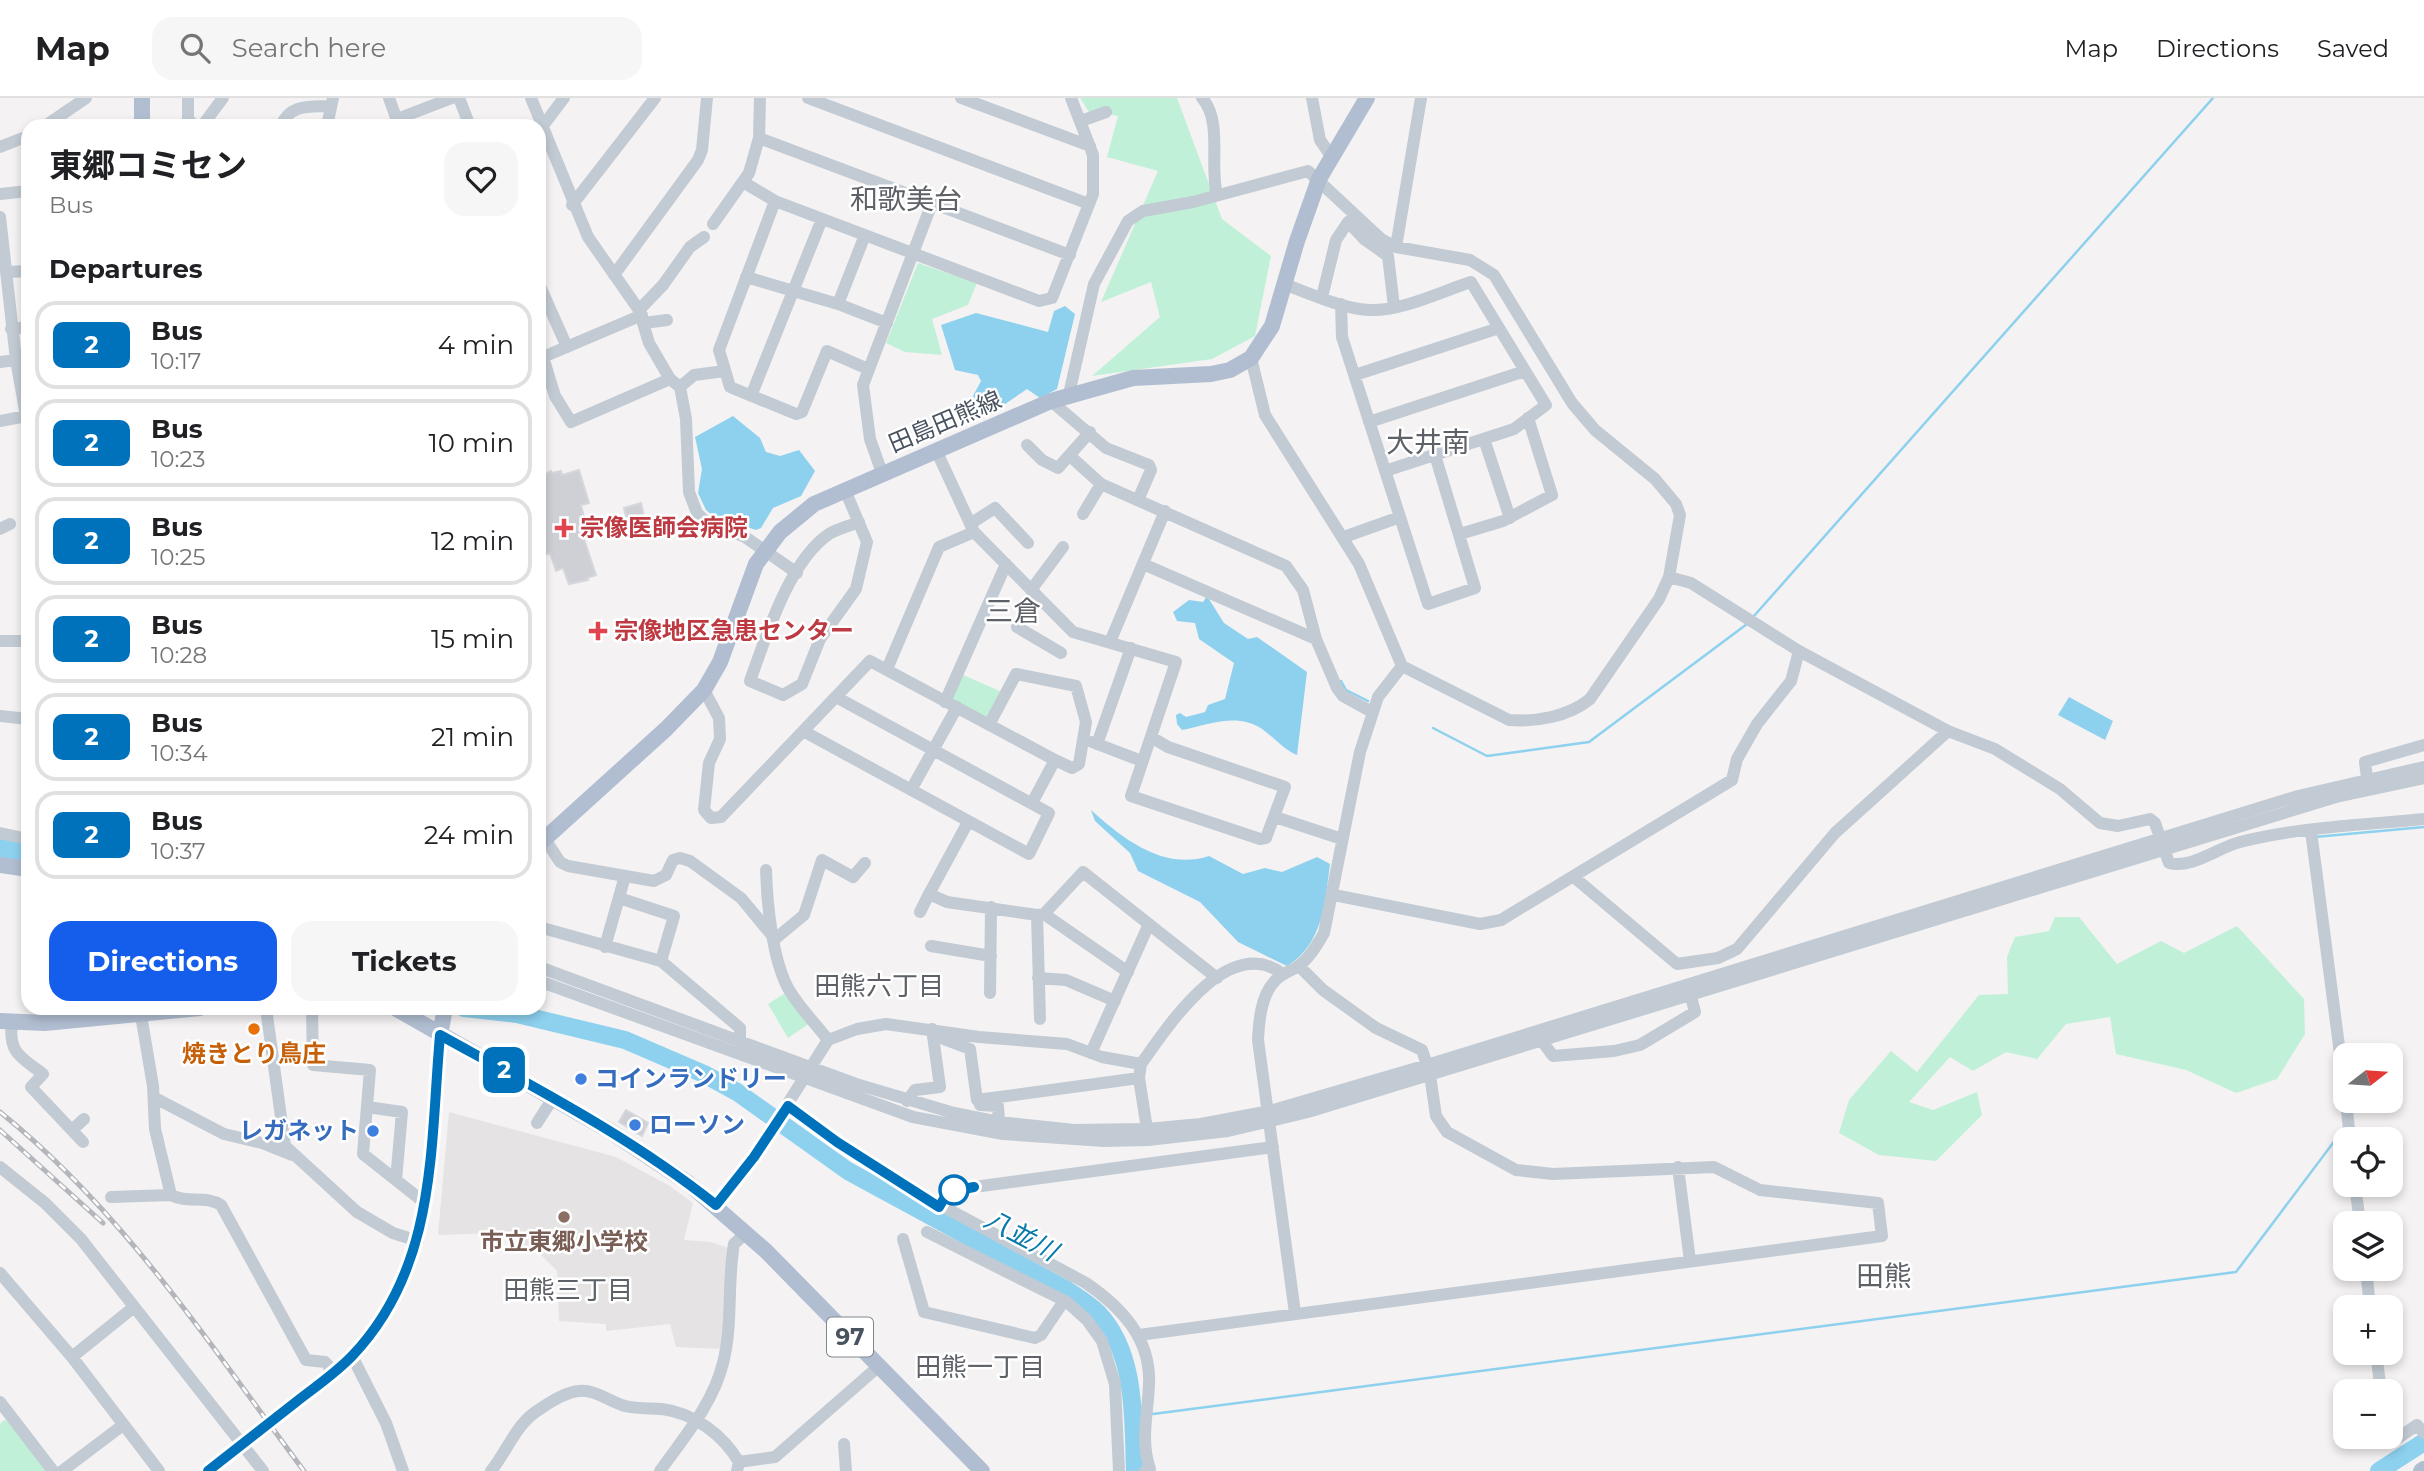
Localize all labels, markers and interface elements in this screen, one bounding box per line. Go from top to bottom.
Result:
search box [152,17,642,80]
text: Map [35,28,110,68]
icon: search [176,29,214,67]
text: Search here [232,32,386,64]
text: Map [2065,34,2118,63]
text: Directions [2156,34,2279,63]
text: Saved [2317,34,2389,63]
button: heart [444,142,518,216]
text: 東郷コミセン [49,145,247,185]
district label: 和歌美台 [850,182,962,216]
text: Bus [49,191,93,219]
text: Departures [49,253,203,285]
text: Bus [151,315,203,347]
text: 4 min [438,329,514,361]
text: 2 [84,330,99,359]
text: 10:17 [151,347,201,375]
street label: 田島田熊線 [884,385,1006,458]
text: Bus [151,413,203,445]
district label: 大井南 [1386,425,1470,459]
text: 10 min [428,427,514,459]
text: 2 [84,428,99,457]
text: 10:23 [151,445,205,473]
text: Bus [151,511,203,543]
place label: 宗像医師会病院 [580,513,748,542]
marker: 宗像医師会病院 [554,518,574,538]
text: 12 min [431,525,514,557]
text: 2 [84,526,99,555]
text: 10:25 [151,543,206,571]
district label: 三倉 [985,594,1041,628]
text: Bus [151,609,203,641]
place label: 宗像地区急患センター [614,616,854,645]
marker: 宗像地区急患センター [588,621,608,641]
text: 15 min [431,623,514,655]
text: 2 [84,624,99,653]
text: 10:28 [151,641,207,669]
text: Bus [151,707,203,739]
text: 21 min [431,721,514,753]
text: 2 [84,722,99,751]
text: 10:34 [151,739,208,767]
text: Bus [151,805,203,837]
text: 24 min [424,819,514,851]
text: 2 [84,820,99,849]
text: 10:37 [151,837,206,865]
button: Directions [49,921,277,1001]
button: Tickets [291,921,518,1001]
district label: 田熊六丁目 [814,970,944,1002]
marker: 焼きとり鳥庄 [246,1021,262,1037]
place label: 焼きとり鳥庄 [182,1039,326,1068]
north arrow [2333,1043,2403,1113]
map controls [2333,1043,2403,1449]
line badge: 2 [481,1047,527,1093]
text: 2 [497,1055,511,1084]
place label: コインランドリー [595,1064,787,1093]
marker: コインランドリー [573,1071,589,1087]
place label: ローソン [649,1110,745,1139]
place label: レガネット [239,1116,359,1145]
marker: ローソン [627,1117,643,1133]
marker: レガネット [365,1123,381,1139]
button: locate [2333,1127,2403,1197]
unlabelled marker [939,1175,969,1205]
water label: 八並川 [979,1203,1066,1269]
marker: 市立東郷小学校 [556,1209,572,1225]
button: layers [2333,1211,2403,1281]
place label: 市立東郷小学校 [480,1227,648,1256]
district label: 田熊 [1856,1259,1912,1293]
district label: 田熊三丁目 [503,1274,633,1306]
button: + [2333,1295,2403,1365]
road number: 97 [827,1318,873,1356]
district label: 田熊一丁目 [915,1351,1045,1383]
button: − [2333,1379,2403,1449]

